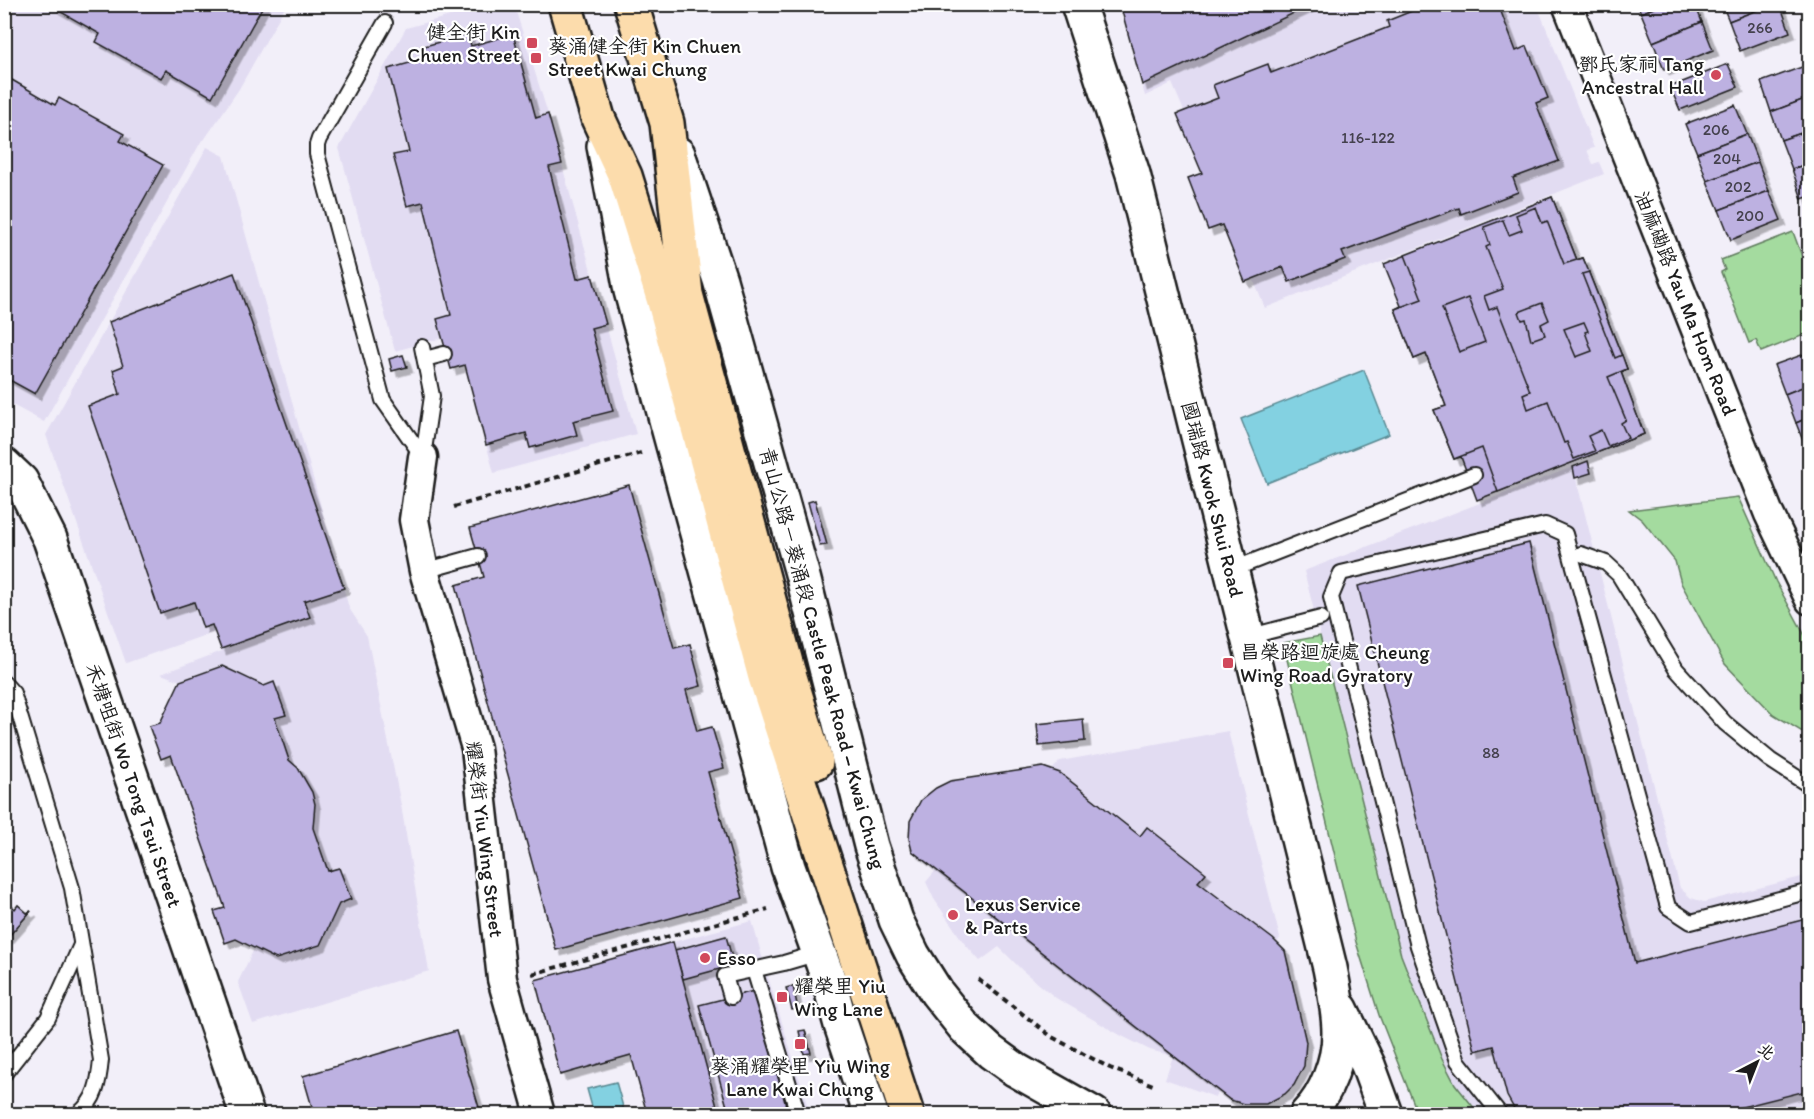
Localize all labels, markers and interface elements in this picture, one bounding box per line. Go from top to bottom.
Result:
house number: 266 [1747,18,1773,37]
place label: 健全街 Kin Chuen Street [407,20,521,67]
place label: 葵涌健全街 Kin Chuen Street Kwai Chung [548,34,741,81]
marker: 健全街 Kin Chuen Street [525,36,539,50]
marker: 葵涌健全街 Kin Chuen Street Kwai Chung [529,51,543,65]
place label: 鄧氏家祠 Tang Ancestral Hall [1578,52,1705,99]
marker: 鄧氏家祠 Tang Ancestral Hall [1709,68,1723,82]
house number: 206 [1703,120,1729,139]
house number: 116-122 [1341,128,1396,147]
house number: 204 [1713,149,1741,168]
house number: 202 [1725,177,1752,196]
street label: 油麻磡路 Yau Ma Hom Road [1630,187,1742,419]
house number: 200 [1736,206,1764,225]
street label: 國瑞路 Kwok Shui Road [1177,398,1249,600]
street label: 青山公路－葵涌段 Castle Peak Road – Kwai Chung [755,444,891,872]
place label: 昌榮路迴旋處 Cheung Wing Road Gyratory [1240,640,1430,687]
marker: 昌榮路迴旋處 Cheung Wing Road Gyratory [1221,656,1235,670]
street label: 禾塘咀街 Wo Tong Tsui Street [81,660,187,910]
street label: 耀榮街 Yiu Wing Street [461,739,509,939]
house number: 88 [1482,743,1500,762]
place label: Lexus Service & Parts [965,892,1081,939]
marker: Lexus Service & Parts [946,908,960,922]
place label: Esso [717,946,756,970]
marker: Esso [698,951,712,965]
place label: 耀榮里 Yiu Wing Lane [794,974,886,1021]
marker: 耀榮里 Yiu Wing Lane [775,990,789,1004]
north arrow [1727,1032,1787,1092]
marker: 葵涌耀榮里 Yiu Wing Lane Kwai Chung [793,1037,807,1051]
text: 北 [1754,1039,1779,1064]
place label: 葵涌耀榮里 Yiu Wing Lane Kwai Chung [710,1054,891,1101]

